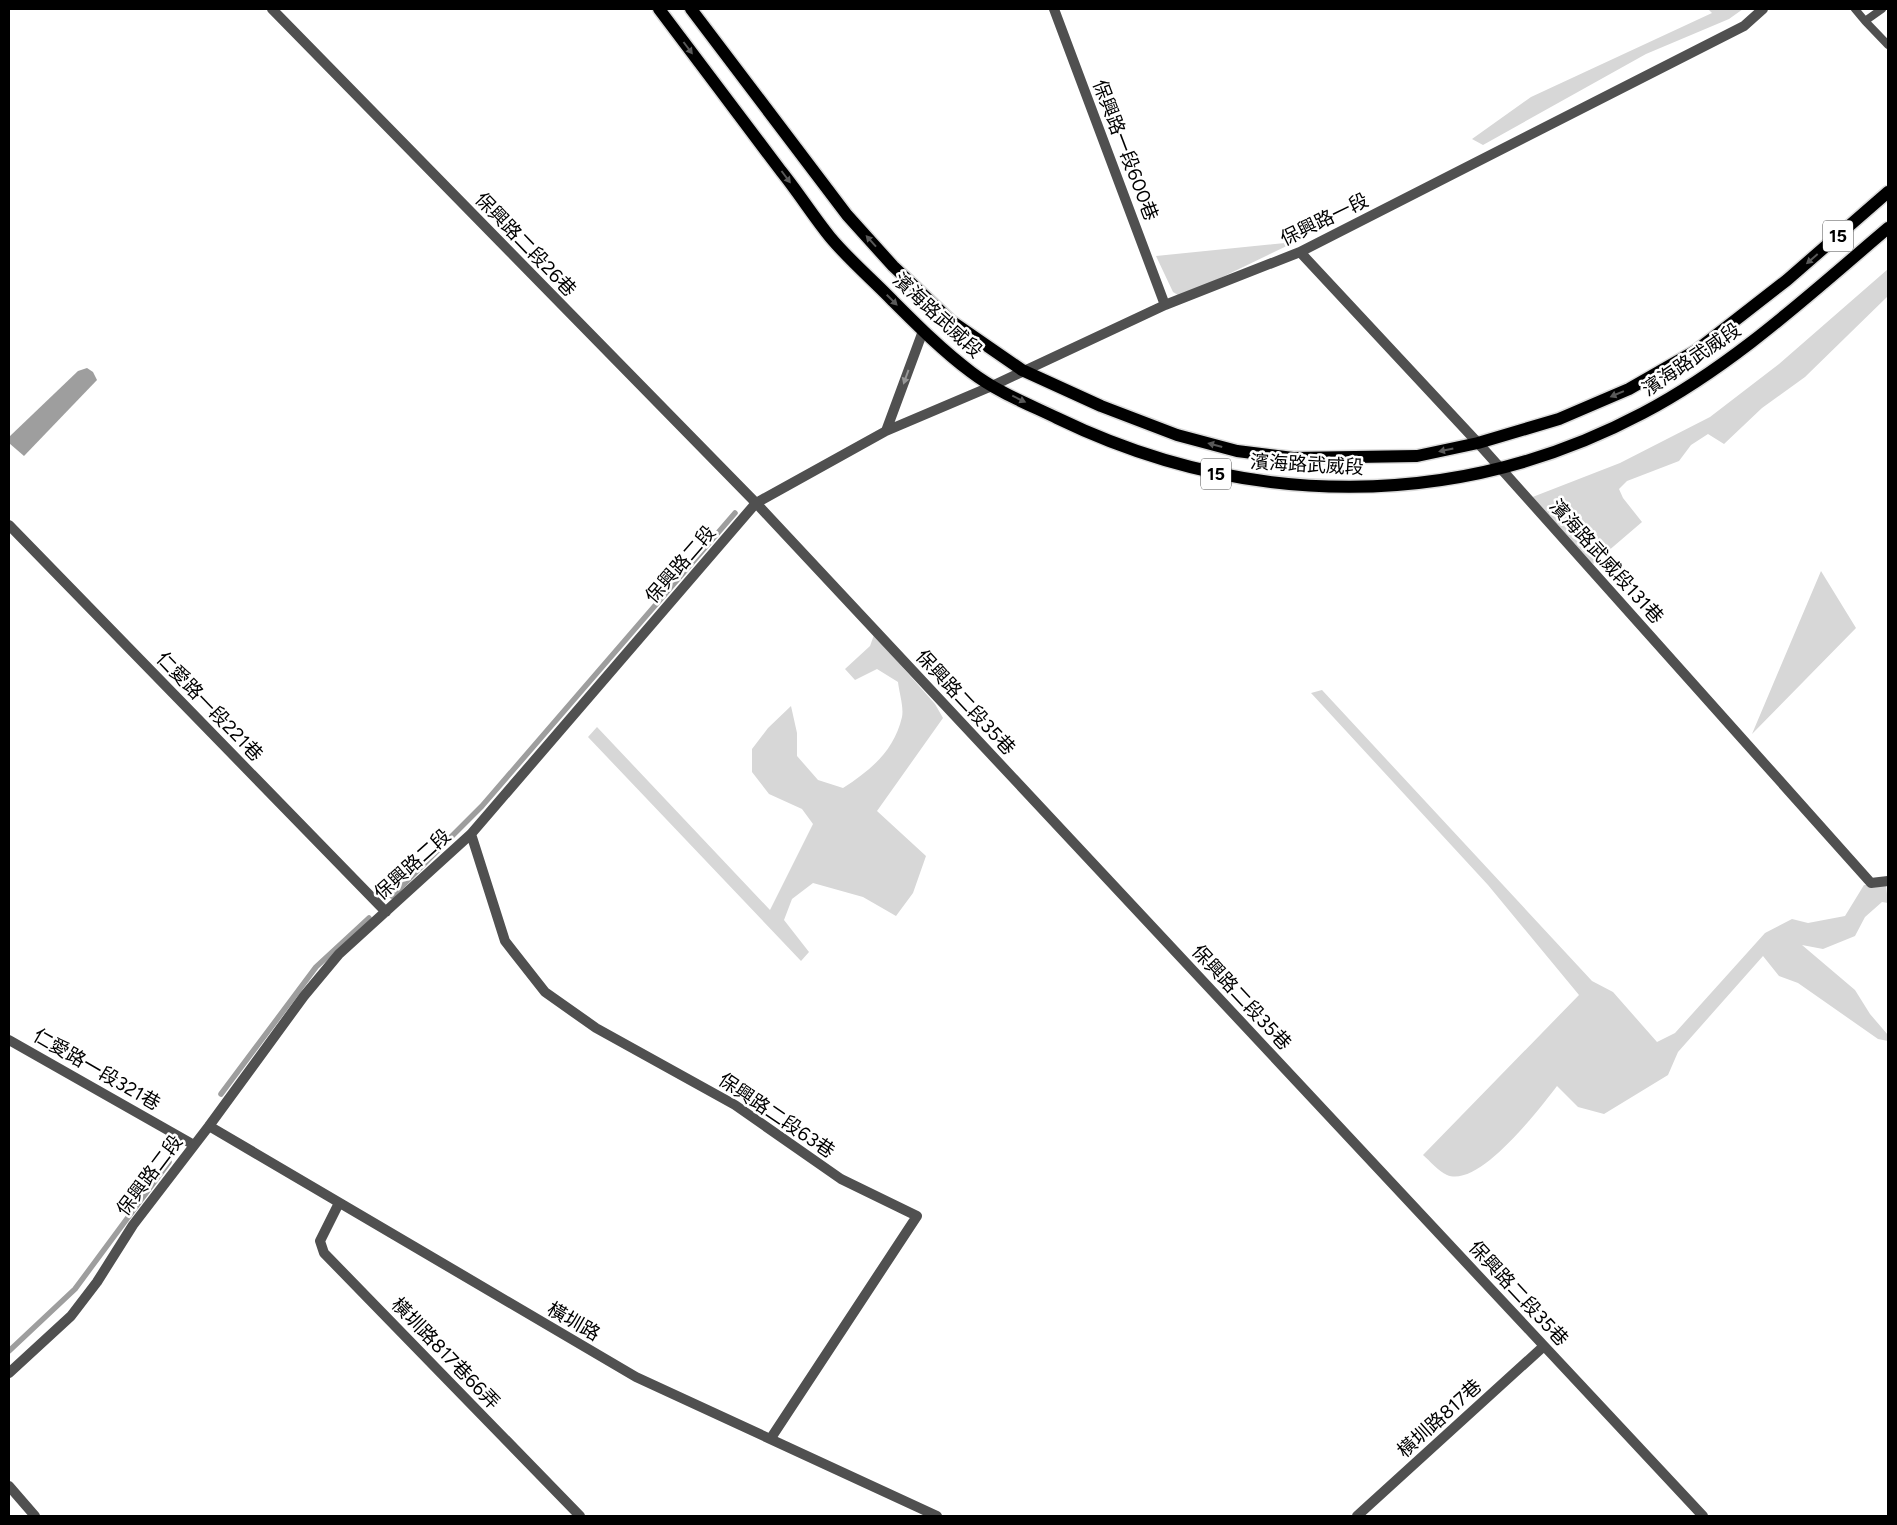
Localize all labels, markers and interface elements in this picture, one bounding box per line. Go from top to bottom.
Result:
one-way arrow [683,41,693,55]
street label: 保興路一段600巷 [1088,76,1163,224]
one-way arrow [781,170,791,184]
street label: 保興路二段26巷 [470,188,581,301]
street label: 保興路一段 [1276,188,1372,251]
road number: 15 [1823,220,1853,252]
one-way arrow [865,236,877,248]
one-way arrow [1805,253,1818,264]
street label: 濱海路武威段 [888,268,987,363]
one-way arrow [886,294,898,306]
street label: 濱海路武威段 [1638,318,1745,401]
one-way arrow [902,369,909,384]
one-way arrow [1610,391,1624,399]
one-way arrow [1012,395,1026,403]
one-way arrow [1208,441,1223,449]
one-way arrow [1438,446,1454,454]
street label: 濱海路武威段 [1249,450,1365,479]
road number: 15 [1201,458,1231,489]
street label: 濱海路武威段131巷 [1545,495,1668,628]
street label: 保興路二段 [641,521,720,608]
street label: 保興路二段35巷 [911,645,1020,760]
street label: 仁愛路一段221巷 [152,647,268,766]
street label: 保興路二段 [369,824,455,905]
street label: 保興路二段35巷 [1187,940,1296,1055]
street label: 仁愛路一段321巷 [29,1024,164,1115]
street label: 保興路二段63巷 [714,1068,839,1163]
street label: 保興路二段 [112,1130,187,1220]
street label: 保興路二段35巷 [1464,1236,1573,1351]
street label: 橫圳路817巷66弄 [387,1293,505,1414]
street label: 橫圳路 [543,1297,604,1346]
street label: 橫圳路817巷 [1392,1374,1486,1462]

